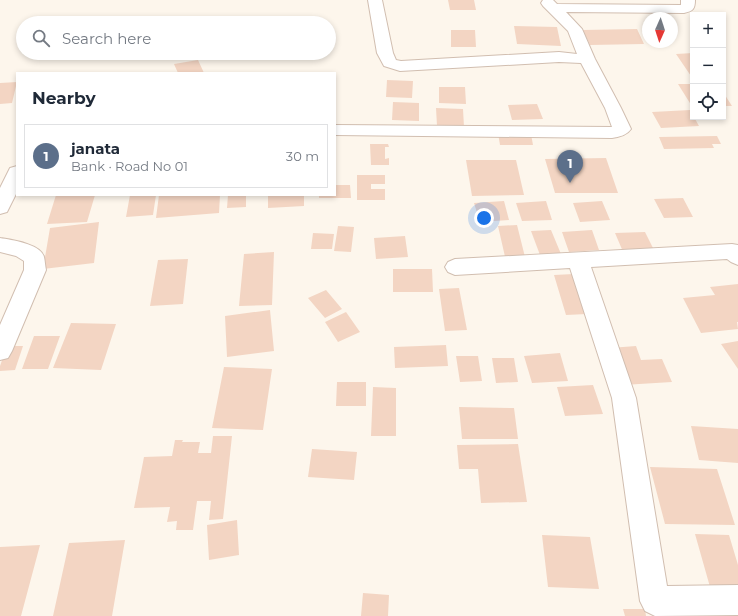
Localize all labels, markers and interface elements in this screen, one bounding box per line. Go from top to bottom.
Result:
north arrow [642,12,678,48]
map controls [690,12,726,120]
button: + [690,12,726,48]
search box [16,16,336,60]
icon: search [30,27,52,49]
text: Search here [62,29,151,48]
button: − [690,48,726,84]
button: locate [690,84,726,120]
text: Nearby [32,88,96,108]
text: janata [71,139,120,158]
text: 1 [43,148,49,164]
text: 30 m [286,148,319,164]
pin: 1 [557,150,583,183]
text: Bank · Road No 01 [71,158,188,174]
your location [474,208,494,228]

